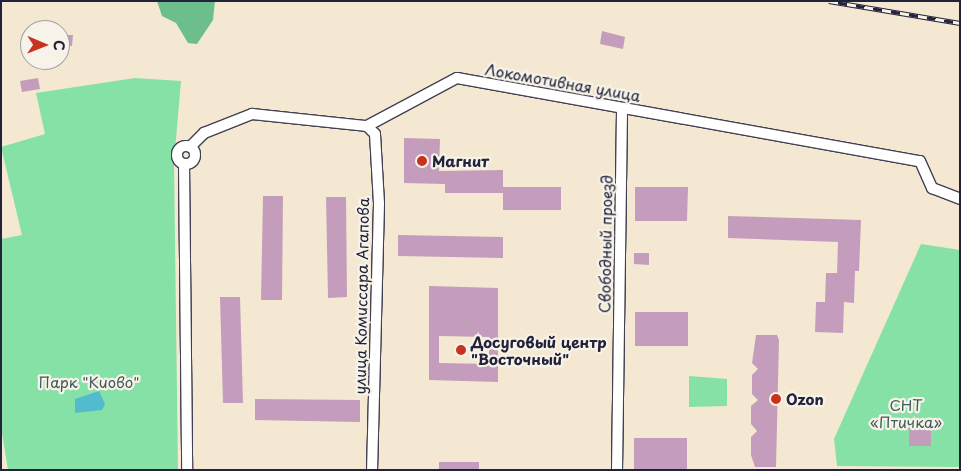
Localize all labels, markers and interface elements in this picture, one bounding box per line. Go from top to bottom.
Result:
north arrow [20,20,70,70]
text: С [49,40,70,51]
street label: Локомотивная улица [483,59,643,105]
place label: Магнит [432,152,489,170]
marker: Магнит [416,155,428,167]
street label: Свободный проезд [595,175,615,313]
street label: улица Комиссара Агапова [350,197,372,395]
place label: Досуговый центр "Восточный" [471,332,606,367]
marker: Досуговый центр "Восточный" [455,344,467,356]
park label: Парк "Киово" [39,373,139,391]
place label: Ozon [786,390,824,408]
marker: Ozon [770,393,782,405]
park label: СНТ «Птичка» [870,395,942,430]

